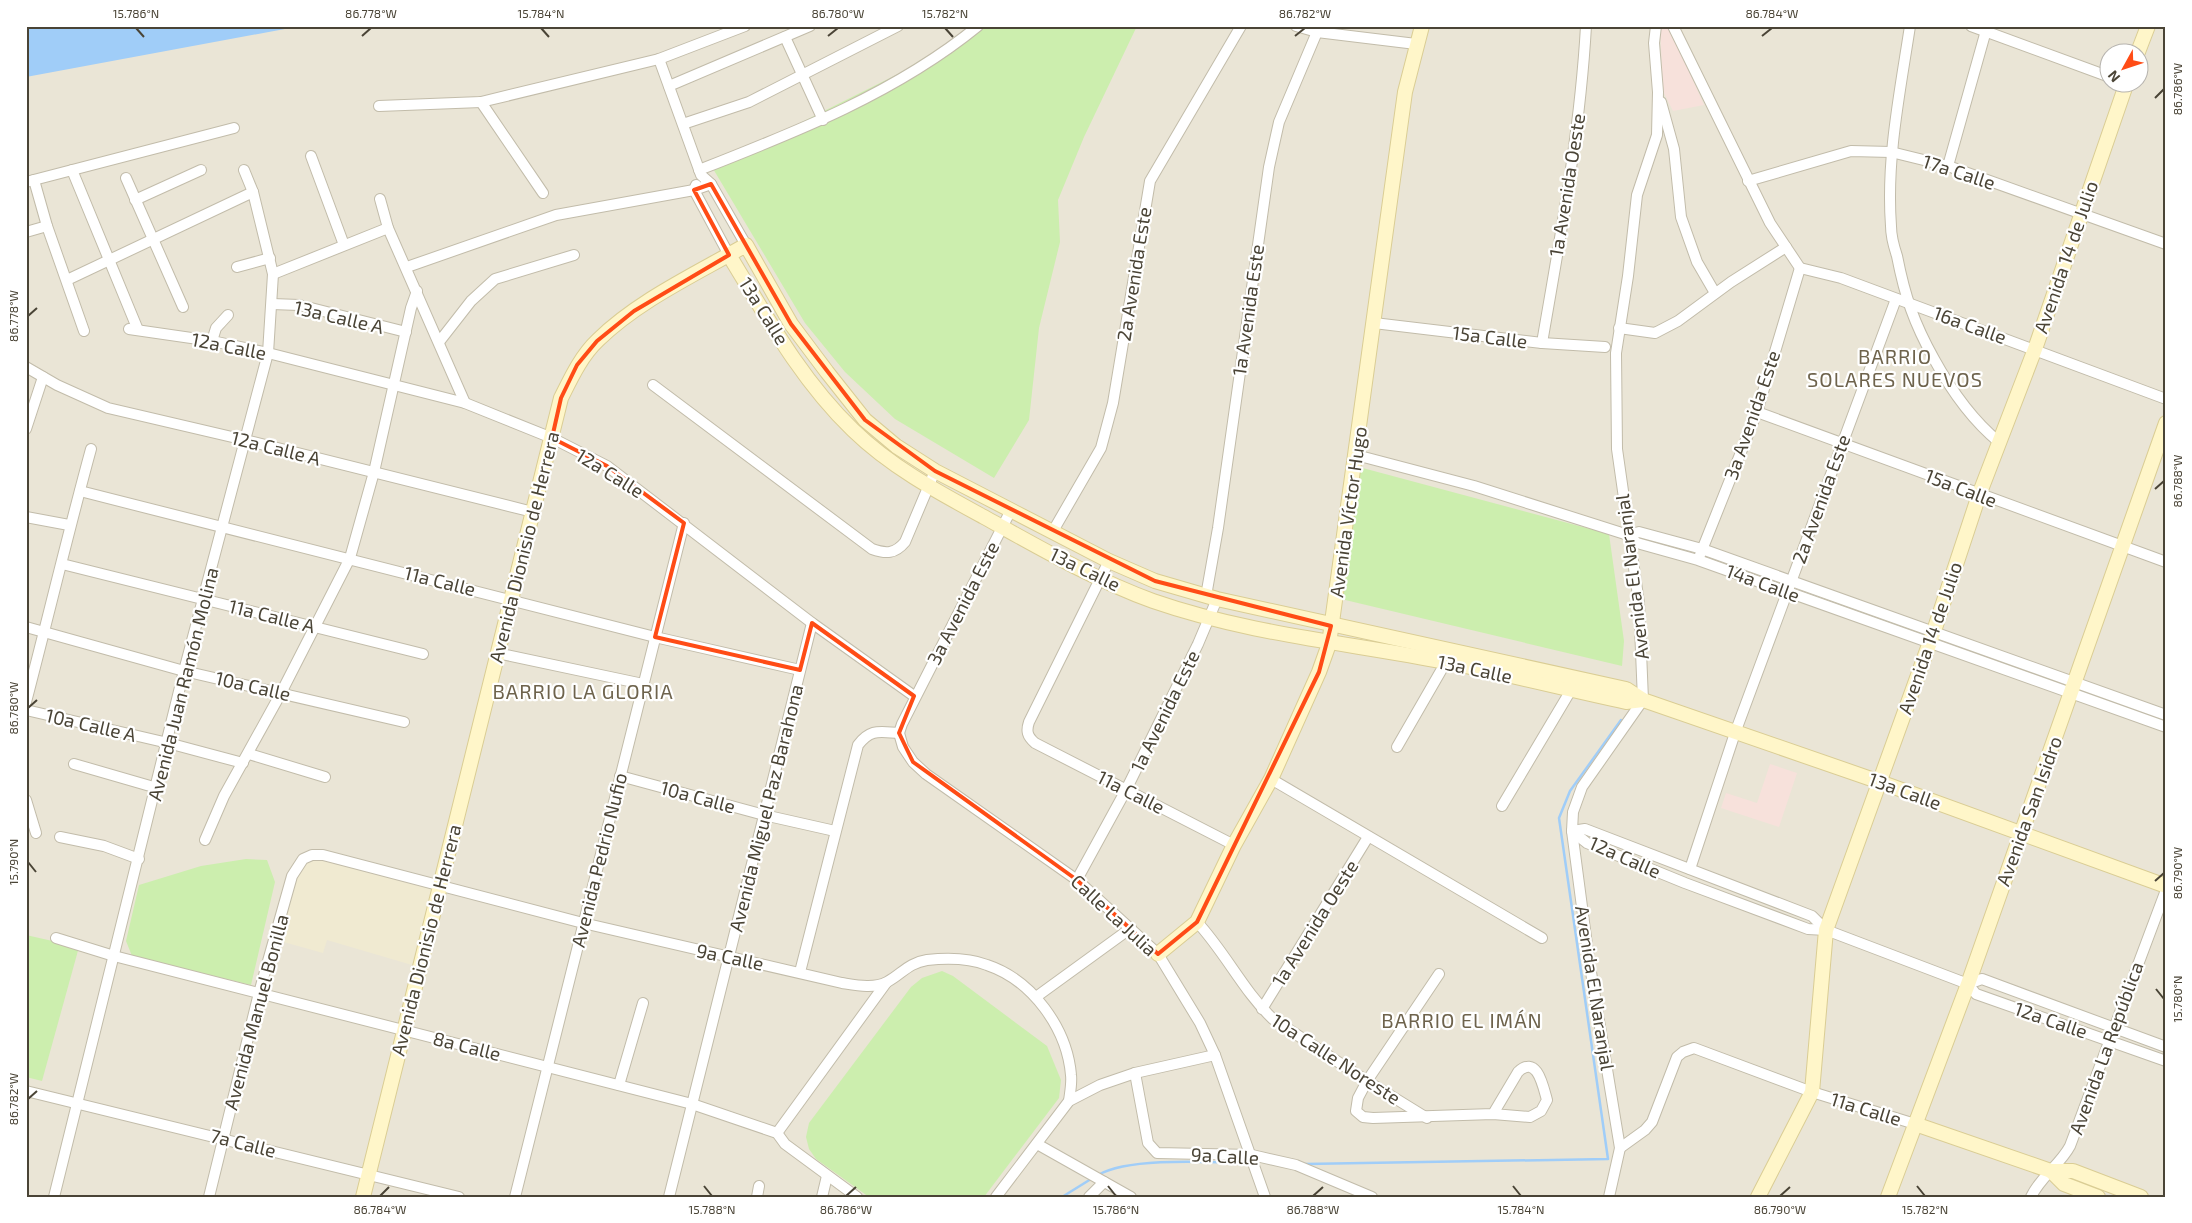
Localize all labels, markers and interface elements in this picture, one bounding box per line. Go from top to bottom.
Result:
text: 15.786°N [113,6,159,20]
text: 86.778°W [345,6,397,20]
text: 15.784°N [517,6,565,20]
text: 86.780°W [812,6,864,20]
text: 15.782°N [922,6,968,20]
text: 86.782°W [1279,6,1331,20]
text: 86.784°W [1745,6,1799,20]
north arrow [2100,42,2150,92]
text: 86.786°W [2170,63,2184,115]
text: N [2104,67,2123,86]
street label: 1a Avenida Oeste [1544,112,1589,258]
street label: 17a Calle [1920,149,1998,194]
street label: Avenida 14 de Julio [2029,178,2102,336]
street label: 2a Avenida Este [1112,205,1155,343]
street label: 1a Avenida Este [1227,243,1268,377]
street label: 13a Calle [735,273,794,349]
text: 86.778°W [6,290,20,342]
street label: 13a Calle A [292,295,386,338]
street label: 16a Calle [1931,301,2010,348]
street label: 15a Calle [1451,321,1529,352]
street label: 12a Calle [190,327,268,364]
district label: BARRIO SOLARES NUEVOS [1807,344,1983,391]
street label: 3a Avenida Este [1719,347,1784,483]
street label: 12a Calle A [229,425,323,470]
street label: Avenida Víctor Hugo [1324,425,1371,599]
street label: Avenida Dionisio de Herrera [484,429,563,665]
street label: 2a Avenida Este [1787,431,1855,566]
street label: 12a Calle [572,443,648,502]
text: 86.788°W [2170,455,2184,507]
street label: 15a Calle [1922,463,2000,512]
street label: Avenida El Naranjal [1610,493,1653,661]
street label: 3a Avenida Este [922,537,1004,668]
street label: 13a Calle [1046,542,1124,595]
street label: 14a Calle [1723,559,1803,606]
street label: Avenida 14 de Julio [1893,559,1966,717]
street label: 11a Calle [402,561,478,600]
street label: Avenida Juan Ramón Molina [142,565,223,803]
street label: 11a Calle A [227,594,318,637]
street label: 1a Avenida Este [1125,646,1204,775]
street label: 13a Calle [1436,649,1514,688]
street label: 10a Calle [213,666,293,705]
district label: BARRIO LA GLORIA [492,679,674,703]
text: 86.780°W [6,682,20,734]
street label: Avenida Miguel Paz Barahona [724,682,807,934]
street label: 10a Calle A [44,703,139,746]
street label: Avenida San Isidro [1991,733,2066,889]
street label: 11a Calle [1094,765,1169,818]
street label: 13a Calle [1866,767,1945,814]
street label: Avenida Pedrio Nufio [566,770,631,949]
street label: 10a Calle [658,776,738,818]
street label: Avenida Dionisio de Herrera [386,822,465,1058]
street label: 12a Calle [1586,831,1664,882]
text: 15.790°N [6,839,20,885]
text: 86.790°W [2170,847,2184,899]
street label: 1a Avenida Oeste [1266,855,1363,990]
street label: Calle La Julia [1067,869,1162,960]
street label: Avenida El Naranjal [1571,904,1620,1072]
street label: Avenida Manuel Bonilla [218,912,293,1112]
street label: 9a Calle [694,938,766,975]
street label: Avenida La República [2064,958,2147,1137]
text: 15.780°N [2170,975,2184,1023]
street label: 12a Calle [2012,996,2091,1043]
street label: 10a Calle Noreste [1267,1008,1405,1109]
district label: BARRIO EL IMÁN [1381,1008,1543,1032]
street label: 8a Calle [431,1026,503,1065]
text: 86.782°W [6,1073,20,1125]
street label: 11a Calle [1828,1087,1904,1130]
street label: 7a Calle [208,1123,278,1162]
street label: 9a Calle [1190,1142,1260,1169]
text: 86.784°W [353,1202,407,1216]
text: 15.788°N [688,1202,736,1216]
text: 86.786°W [820,1202,872,1216]
text: 15.786°N [1093,1202,1139,1216]
text: 86.788°W [1287,1202,1339,1216]
text: 15.784°N [1497,1202,1545,1216]
text: 86.790°W [1754,1202,1806,1216]
text: 15.782°N [1902,1202,1948,1216]

